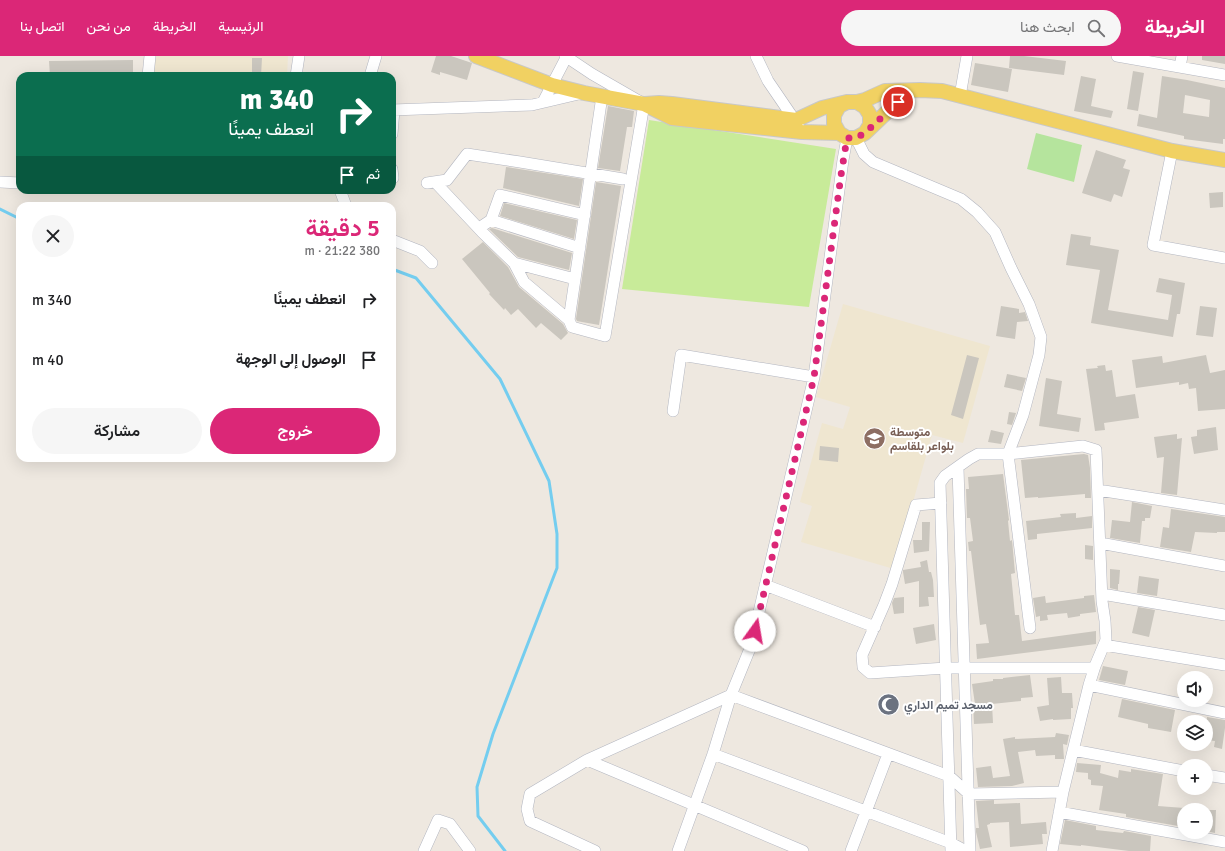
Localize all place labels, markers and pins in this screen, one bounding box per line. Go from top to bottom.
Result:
pin [881,85,915,119]
place label: متوسطة بلواعر بلقاسم [890,425,954,454]
school or university icon: متوسطة بلواعر بلقاسم [861,426,887,452]
mosque icon: مسجد تميم الداري [876,692,902,718]
place label: مسجد تميم الداري [904,698,993,715]

